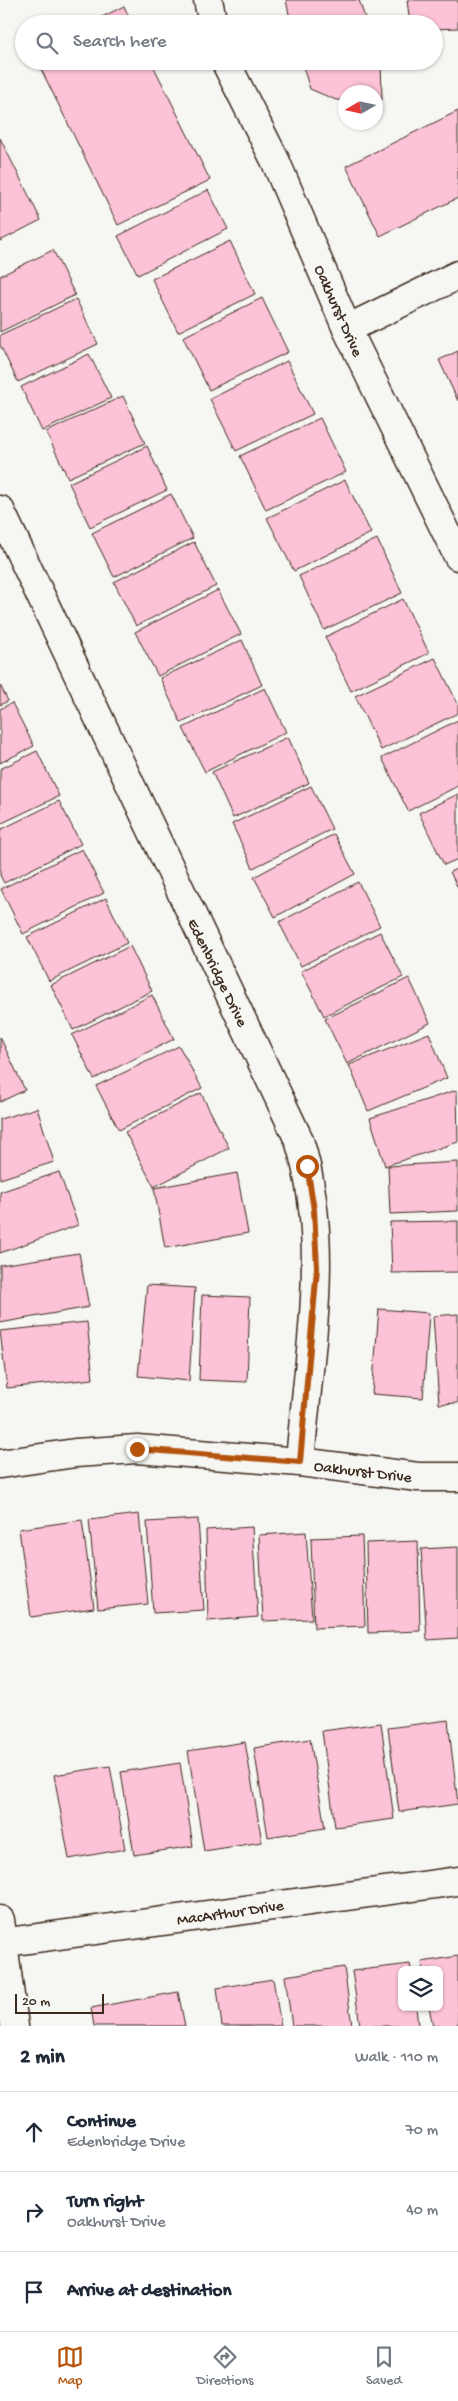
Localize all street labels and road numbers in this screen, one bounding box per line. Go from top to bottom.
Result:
street label: Oakhurst Drive [308,263,366,361]
street label: Edenbridge Drive [181,916,251,1031]
street label: Oakhurst Drive [313,1458,413,1489]
street label: MacArthur Drive [176,1897,286,1931]

